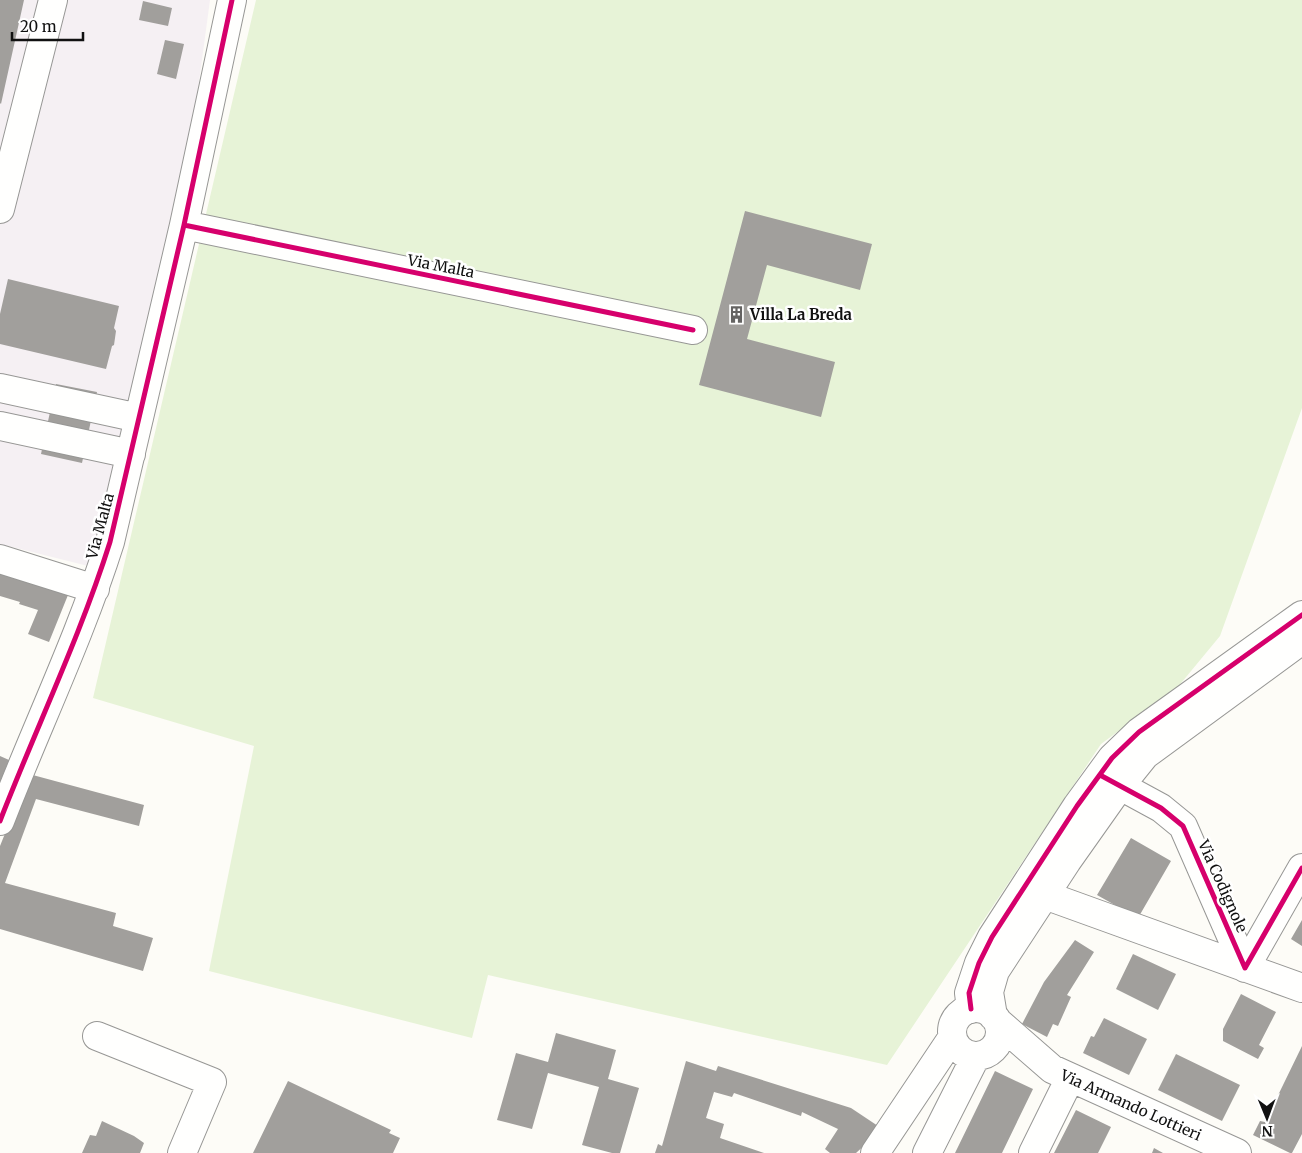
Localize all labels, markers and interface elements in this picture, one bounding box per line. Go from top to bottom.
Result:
scale bar [12,10,84,42]
text: 20 m [20,17,57,36]
street label: Via Malta [405,250,476,282]
building icon: Villa La Breda [726,304,746,324]
place label: Villa La Breda [749,305,853,324]
street label: Via Malta [82,491,118,562]
street label: Via Codignole [1194,836,1252,935]
street label: Via Armando Lottieri [1057,1065,1205,1145]
north arrow [1242,1093,1292,1143]
text: N [1262,1122,1273,1140]

